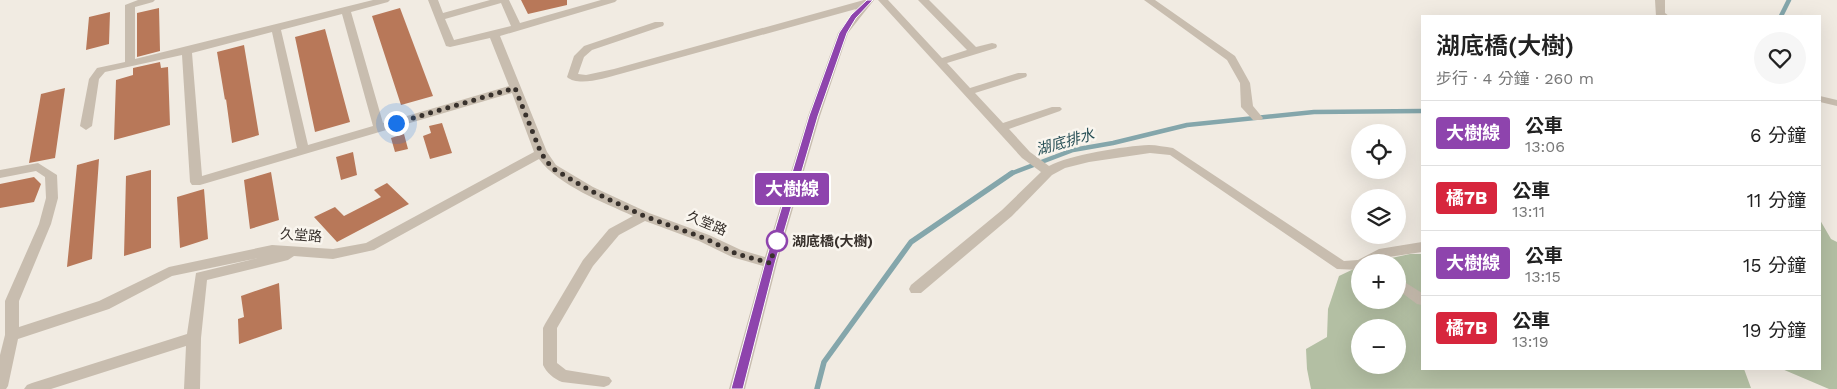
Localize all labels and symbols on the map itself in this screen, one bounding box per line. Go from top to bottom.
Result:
your location [384,111,409,136]
water label: 湖底排水 [1034,125,1097,159]
line badge: 大樹線 [763,173,821,205]
street label: 久堂路 [685,207,729,239]
street label: 久堂路 [279,226,323,244]
marker: 湖底橋(大樹) [766,230,788,252]
place label: 湖底橋(大樹) [792,233,873,249]

